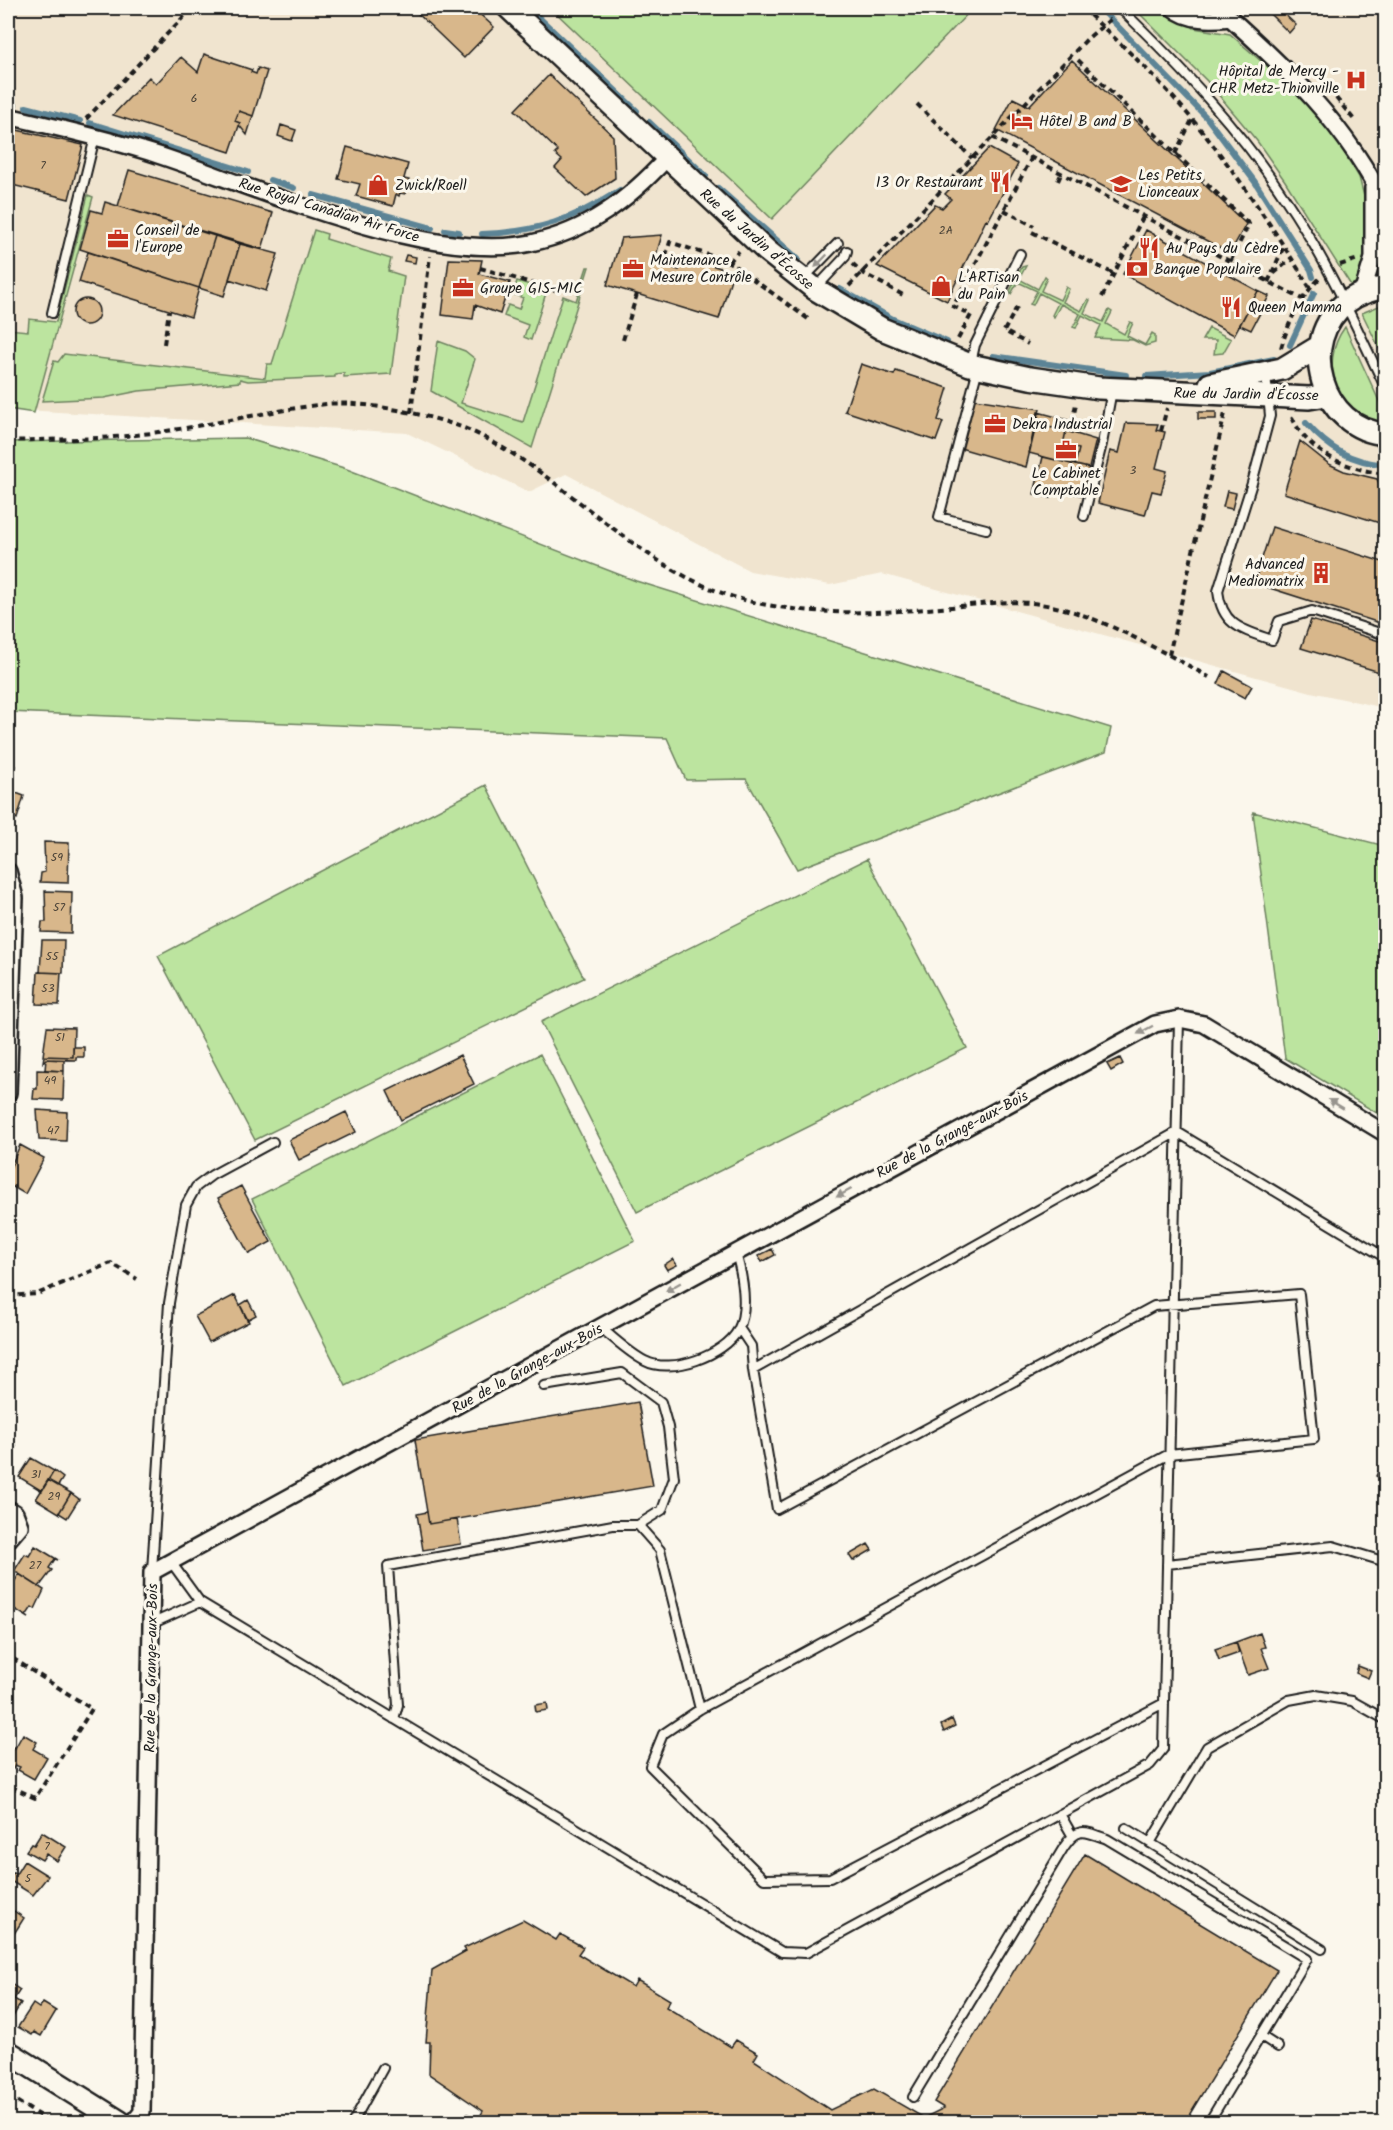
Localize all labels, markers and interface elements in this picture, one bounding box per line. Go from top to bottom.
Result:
place label: Hôpital de Mercy - CHR Metz-Thionville [1209,60,1339,101]
hospital icon: Hôpital de Mercy - CHR Metz-Thionville [1344,68,1368,92]
house number: 6 [191,89,197,108]
hotel icon: Hôtel B and B [1010,109,1034,133]
place label: Hôtel B and B [1039,110,1132,134]
house number: 7 [40,156,46,175]
place label: Les Petits Lionceaux [1138,164,1202,205]
restaurant icon: 13 Or Restaurant [988,170,1012,194]
place label: 13 Or Restaurant [876,171,983,195]
street label: Rue Royal Canadian Air Force [235,172,422,250]
school or university icon: Les Petits Lionceaux [1109,172,1133,196]
shop icon: Zwick/Roell [366,173,390,197]
place label: Zwick/Roell [395,174,467,198]
street label: Rue du Jardin d'Écosse [694,183,819,297]
place label: Conseil de l'Europe [135,219,200,260]
house number: 2A [939,221,953,240]
office icon: Conseil de l'Europe [106,227,130,251]
restaurant icon: Au Pays du Cèdre [1137,236,1161,260]
place label: Au Pays du Cèdre [1166,237,1279,261]
place label: Maintenance Mesure Contrôle [650,249,752,290]
one-way arrow [814,254,828,268]
office icon: Maintenance Mesure Contrôle [621,257,645,281]
bank icon: Banque Populaire [1125,257,1149,281]
place label: Banque Populaire [1154,258,1261,282]
place label: L'ARTisan du Pain [958,266,1019,307]
shop icon: L'ARTisan du Pain [929,274,953,298]
office icon: Groupe GIS-MIC [451,276,475,300]
place label: Groupe GIS-MIC [480,277,582,301]
restaurant icon: Queen Mamma [1219,295,1243,319]
place label: Queen Mamma [1248,296,1342,320]
street label: Rue du Jardin d'Écosse [1173,382,1319,408]
office icon: Dekra Industrial [983,412,1007,436]
place label: Dekra Industrial [1012,413,1113,437]
office icon: Le Cabinet Comptable [1054,438,1078,462]
house number: 3 [1130,461,1137,480]
place label: Le Cabinet Comptable [1032,462,1101,503]
place label: Advanced Mediomatrix [1228,553,1305,594]
building icon: Advanced Mediomatrix [1309,561,1333,585]
house number: 59 [51,848,63,867]
house number: 57 [53,898,65,917]
house number: 55 [46,947,60,966]
house number: 53 [41,979,55,998]
one-way arrow [1136,1025,1153,1035]
house number: 51 [55,1028,65,1047]
house number: 49 [44,1071,56,1090]
street label: Rue de la Grange-aux-Bois [872,1084,1033,1185]
one-way arrow [1328,1098,1344,1109]
house number: 47 [47,1121,60,1140]
one-way arrow [835,1188,852,1198]
one-way arrow [664,1282,681,1292]
street label: Rue de la Grange-aux-Bois [448,1317,608,1420]
house number: 31 [31,1465,42,1484]
house number: 29 [48,1487,61,1506]
house number: 27 [29,1556,42,1575]
street label: Rue de la Grange-aux-Bois [139,1582,165,1753]
house number: 7 [44,1837,50,1856]
house number: 5 [25,1869,33,1888]

